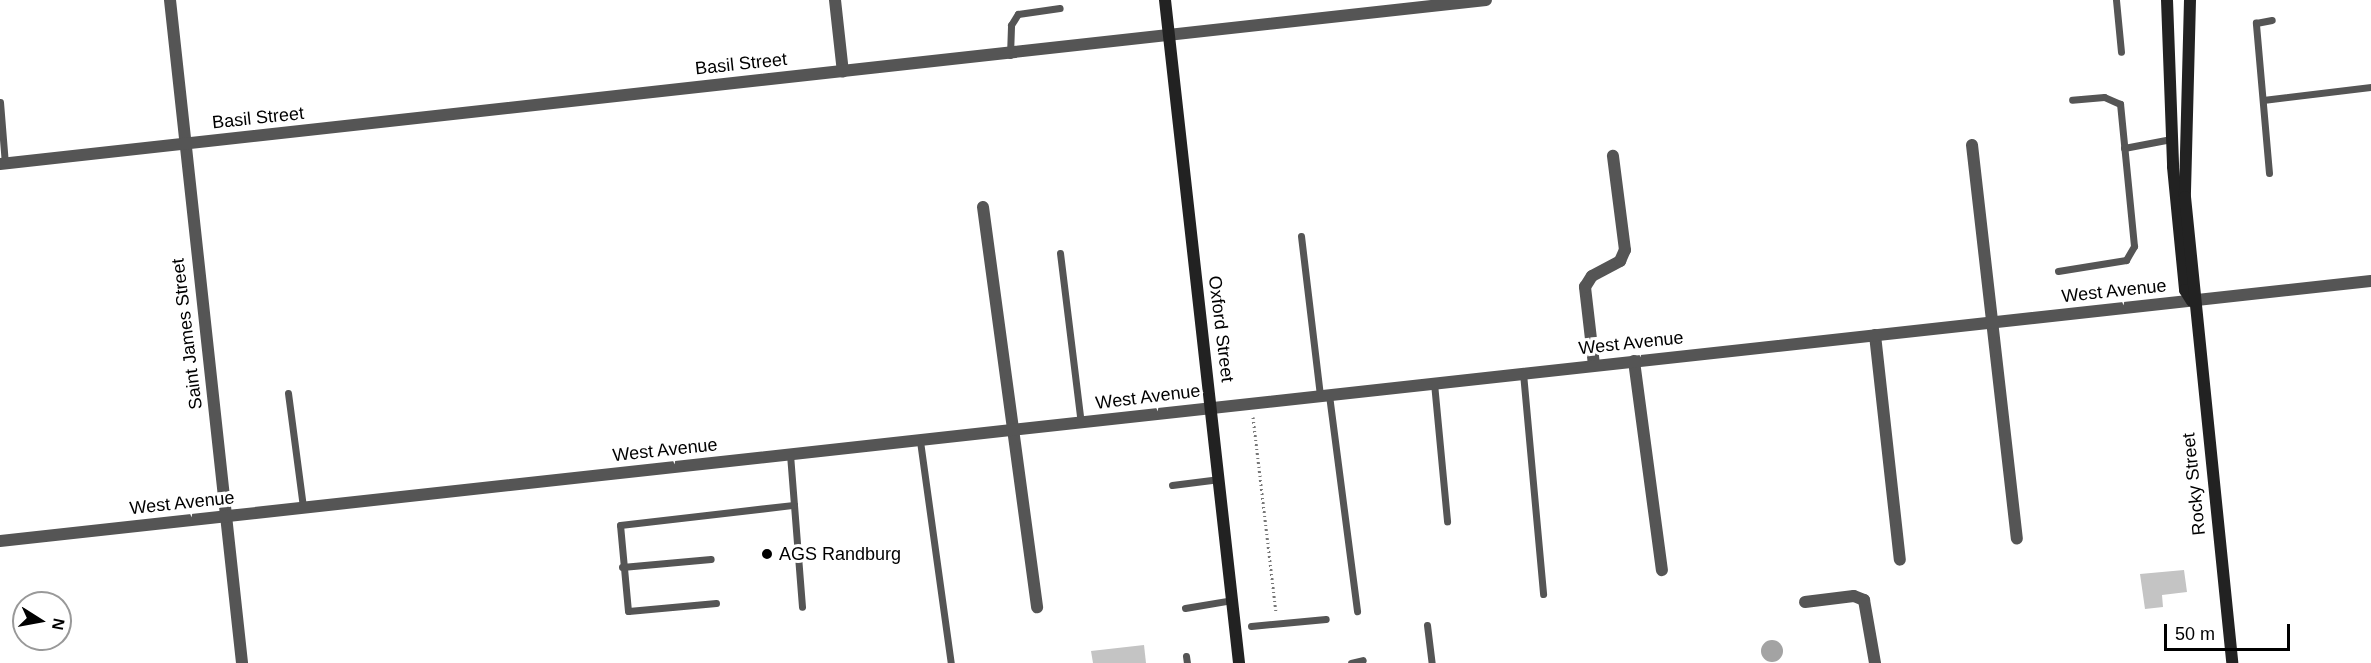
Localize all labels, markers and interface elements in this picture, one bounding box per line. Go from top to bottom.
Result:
street label: Basil Street [694,48,788,80]
street label: Basil Street [211,102,305,134]
street label: Saint James Street [167,257,207,411]
street label: Oxford Street [1204,275,1238,383]
street label: West Avenue [2060,275,2168,307]
street label: West Avenue [1577,327,1685,359]
street label: West Avenue [1094,380,1202,414]
street label: Rocky Street [2178,432,2210,536]
street label: West Avenue [611,434,719,466]
street label: West Avenue [128,487,236,519]
place label: AGS Randburg [779,543,901,565]
marker: AGS Randburg [760,547,774,561]
north arrow [12,591,72,651]
scale bar [2167,612,2293,650]
text: N [49,617,68,631]
text: 50 m [2175,624,2215,644]

